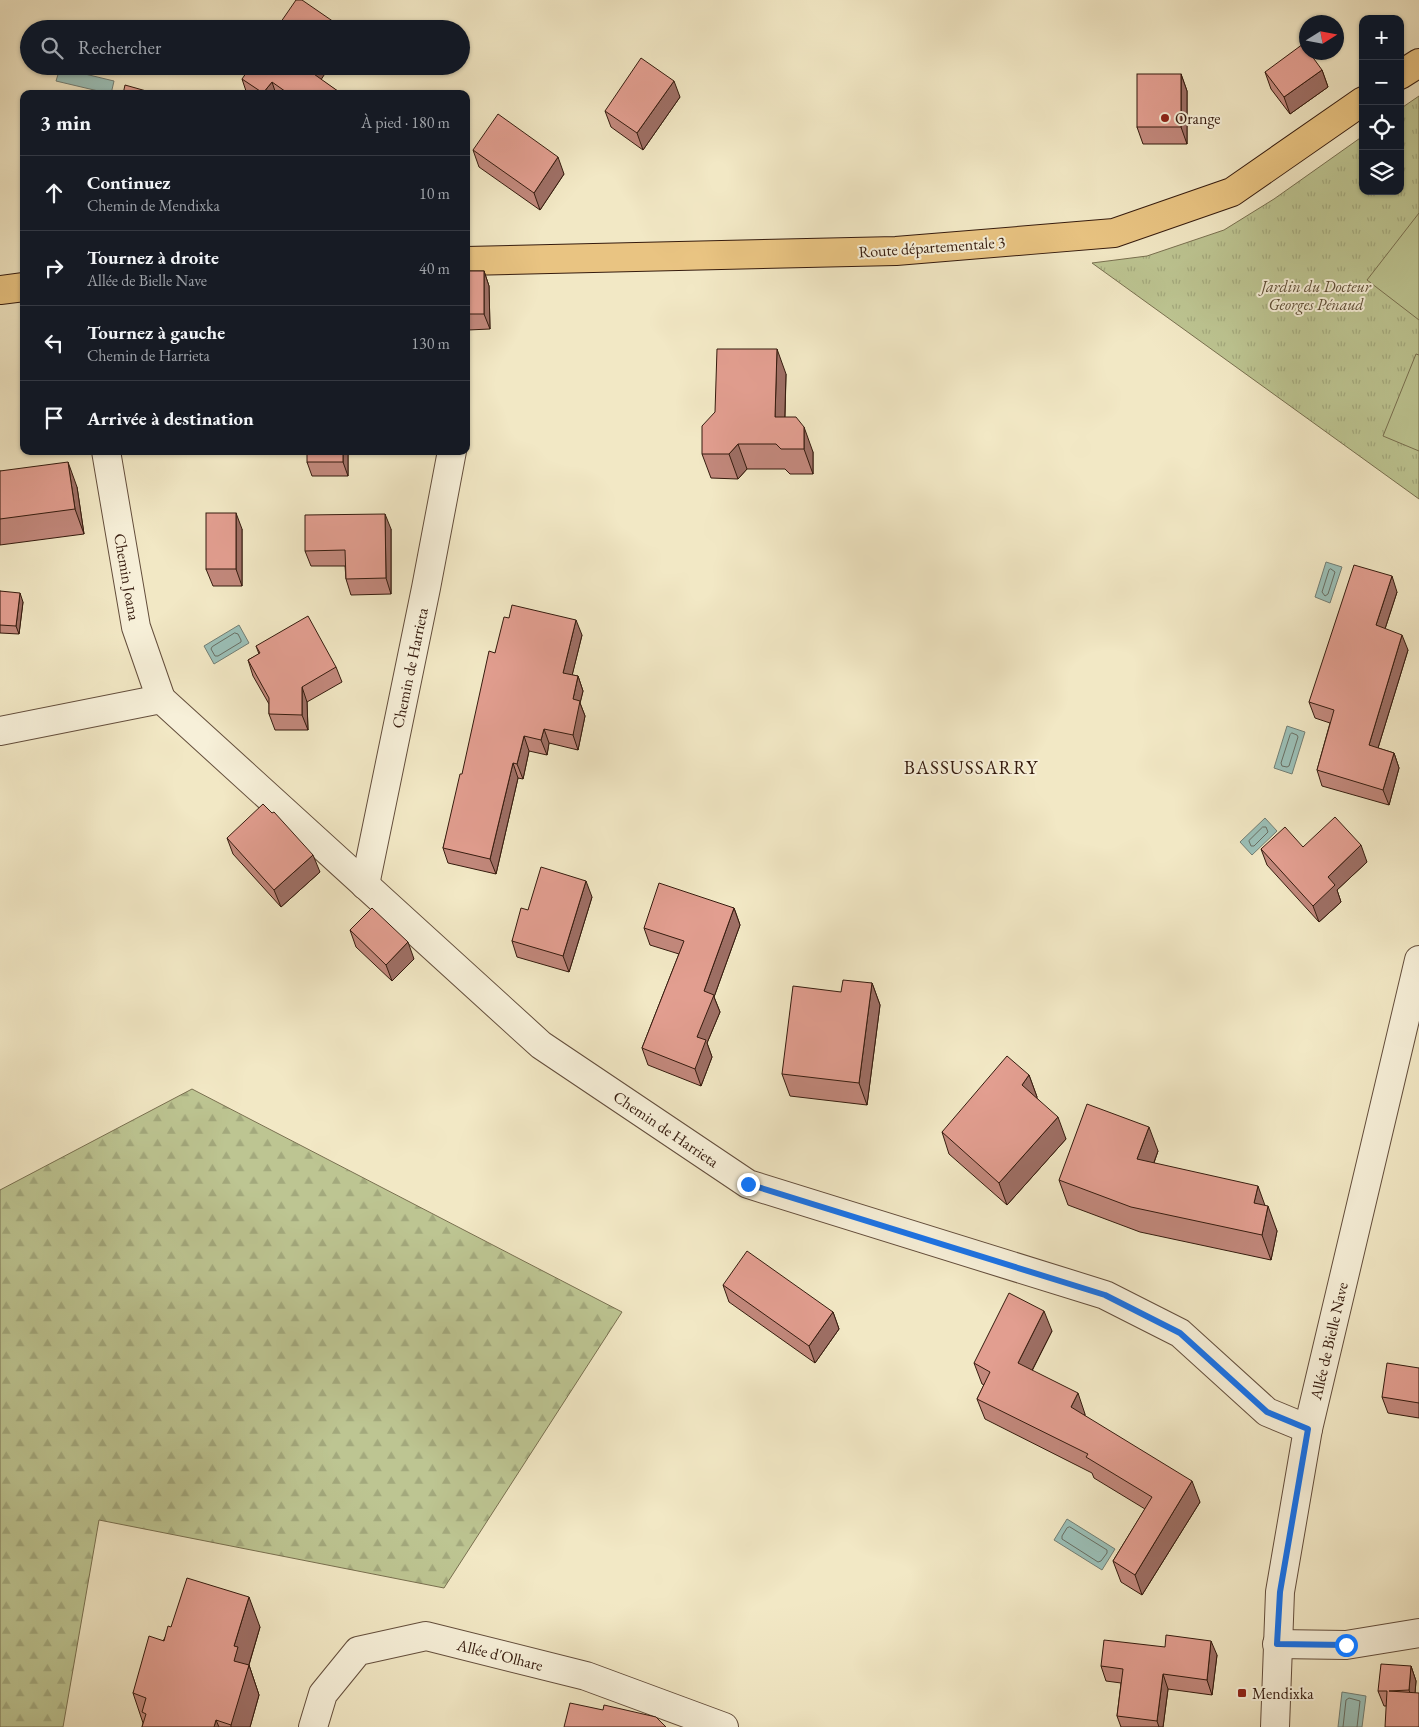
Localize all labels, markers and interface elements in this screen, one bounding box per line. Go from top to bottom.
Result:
north arrow [1299,15,1344,60]
map controls [1359,15,1404,195]
button: + [1359,15,1404,60]
search box [20,20,470,75]
icon: search [38,34,66,62]
text: Rechercher [78,35,161,60]
button: − [1359,60,1404,105]
button: locate [1359,105,1404,150]
place label: Orange [1175,108,1221,129]
text: 3 min [40,109,91,136]
text: À pied · 180 m [361,112,450,133]
marker: Orange [1159,112,1171,124]
button: layers [1359,150,1404,195]
text: Continuez [87,170,171,195]
icon: ahead [40,179,68,207]
text: 10 m [419,183,450,204]
text: Chemin de Mendixka [87,195,220,216]
street label: Route départementale 3 [858,231,1006,263]
text: Tournez à droite [87,245,219,270]
icon: right [40,254,68,282]
text: 40 m [419,258,450,279]
text: Allée de Bielle Nave [87,270,207,291]
park label: Jardin du Docteur Georges Pénaud [1258,276,1372,315]
text: Tournez à gauche [87,320,225,345]
icon: left [40,329,68,357]
text: 130 m [411,333,450,354]
text: Chemin de Harrieta [87,345,210,366]
icon: arrive [40,404,68,432]
text: Arrivée à destination [87,406,254,431]
street label: Chemin Joana [109,532,145,623]
street label: Chemin de Harrieta [387,605,433,730]
district label: BASSUSSARRY [904,755,1038,780]
street label: Chemin de Harrieta [609,1086,723,1172]
route end [737,1173,760,1196]
street label: Allée de Bielle Nave [1305,1280,1353,1403]
street label: Allée d'Olhare [454,1634,545,1676]
route start [1335,1634,1358,1657]
place label: Mendixka [1252,1683,1314,1704]
marker: Mendixka [1236,1687,1248,1699]

